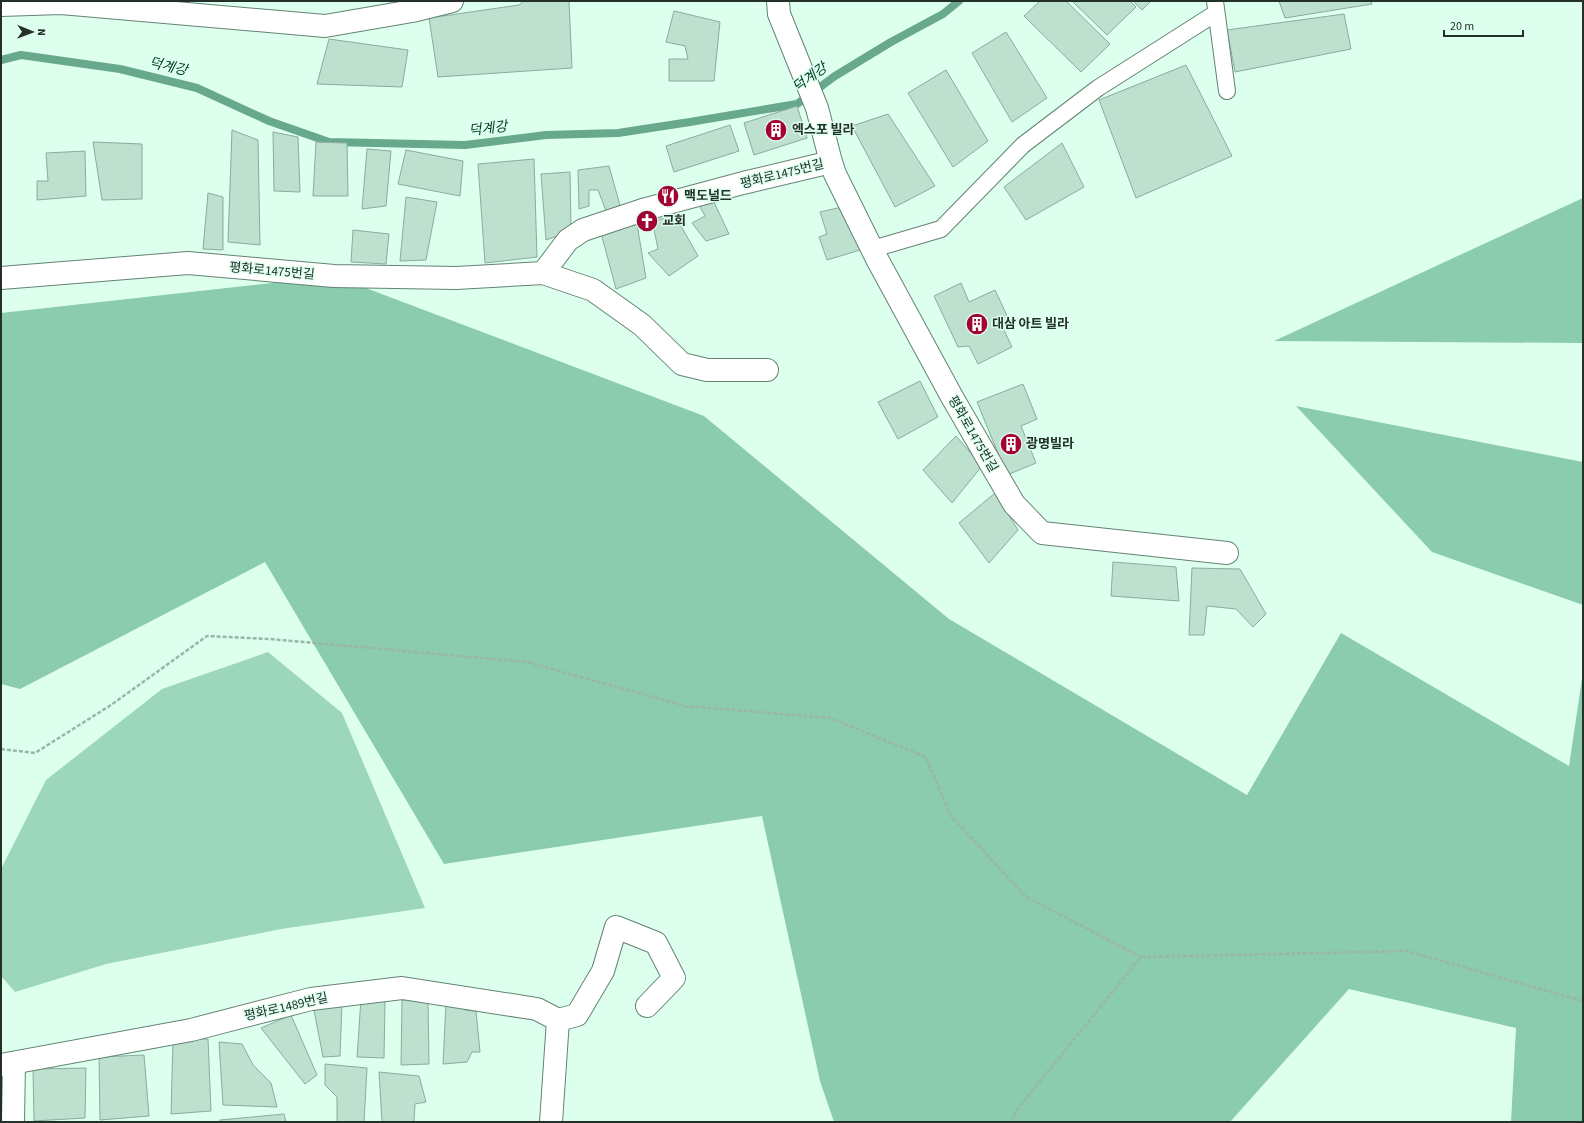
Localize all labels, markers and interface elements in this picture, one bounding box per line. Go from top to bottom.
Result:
north arrow [12,12,52,52]
scale bar [1444,12,1523,38]
text: 20 m [1450,18,1474,35]
text: N [34,28,49,36]
water label: 덕계강 [147,53,191,82]
water label: 덕계강 [788,57,833,97]
water label: 덕계강 [468,116,510,141]
building icon: 엑스포 빌라 [763,117,789,143]
place label: 엑스포 빌라 [792,121,854,139]
street label: 평화로1475번길 [738,155,826,193]
restaurant icon: 맥도널드 [655,183,681,209]
place label: 맥도널드 [684,187,732,205]
church icon: 교회 [634,208,660,234]
place label: 교회 [662,212,686,230]
street label: 평화로1475번길 [229,258,315,284]
building icon: 대삼 아트 빌라 [964,311,990,337]
place label: 대삼 아트 빌라 [992,315,1069,333]
street label: 평화로1475번길 [944,392,1002,476]
building icon: 광명빌라 [998,431,1024,457]
place label: 광명빌라 [1026,435,1074,453]
street label: 평화로1489번길 [242,989,330,1025]

